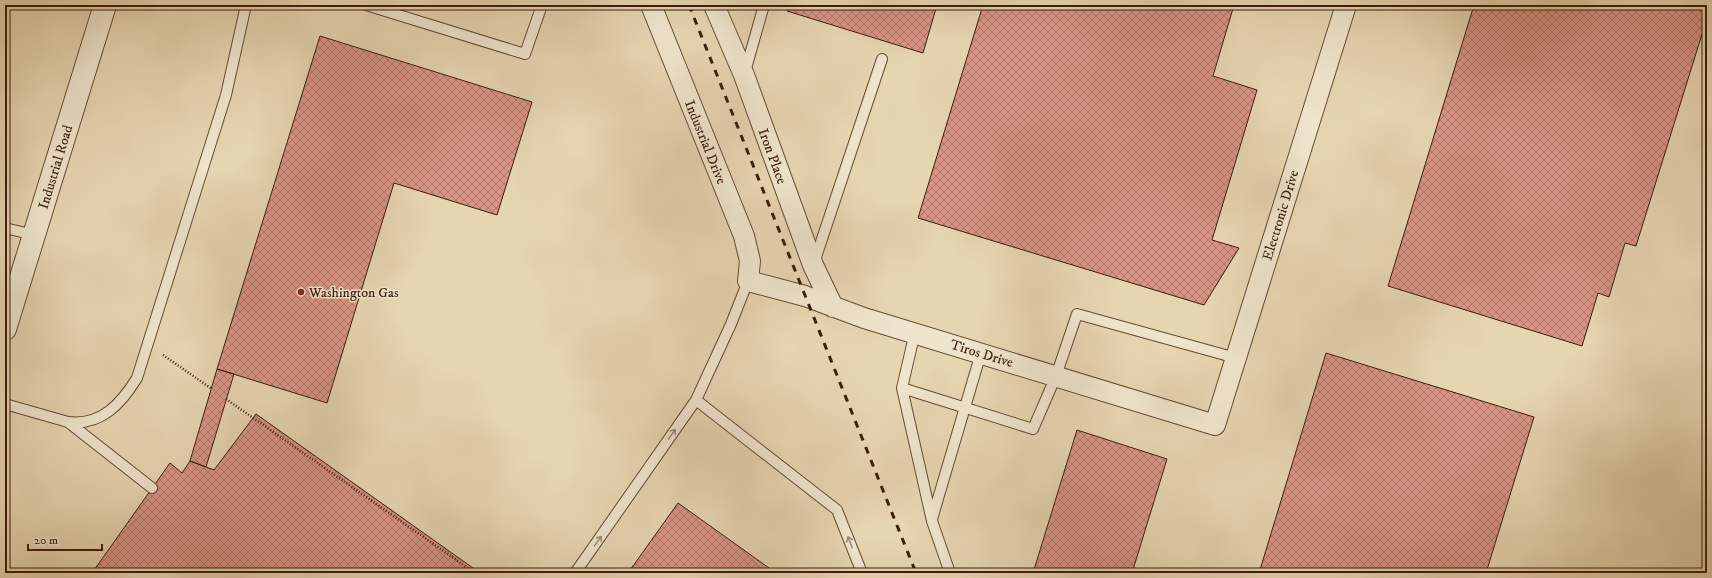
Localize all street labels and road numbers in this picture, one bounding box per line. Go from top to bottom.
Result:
street label: Industrial Drive [680,98,730,187]
street label: Industrial Road [35,123,77,211]
street label: Iron Place [754,126,791,187]
street label: Electronic Drive [1259,168,1303,263]
street label: Tiros Drive [948,336,1016,372]

